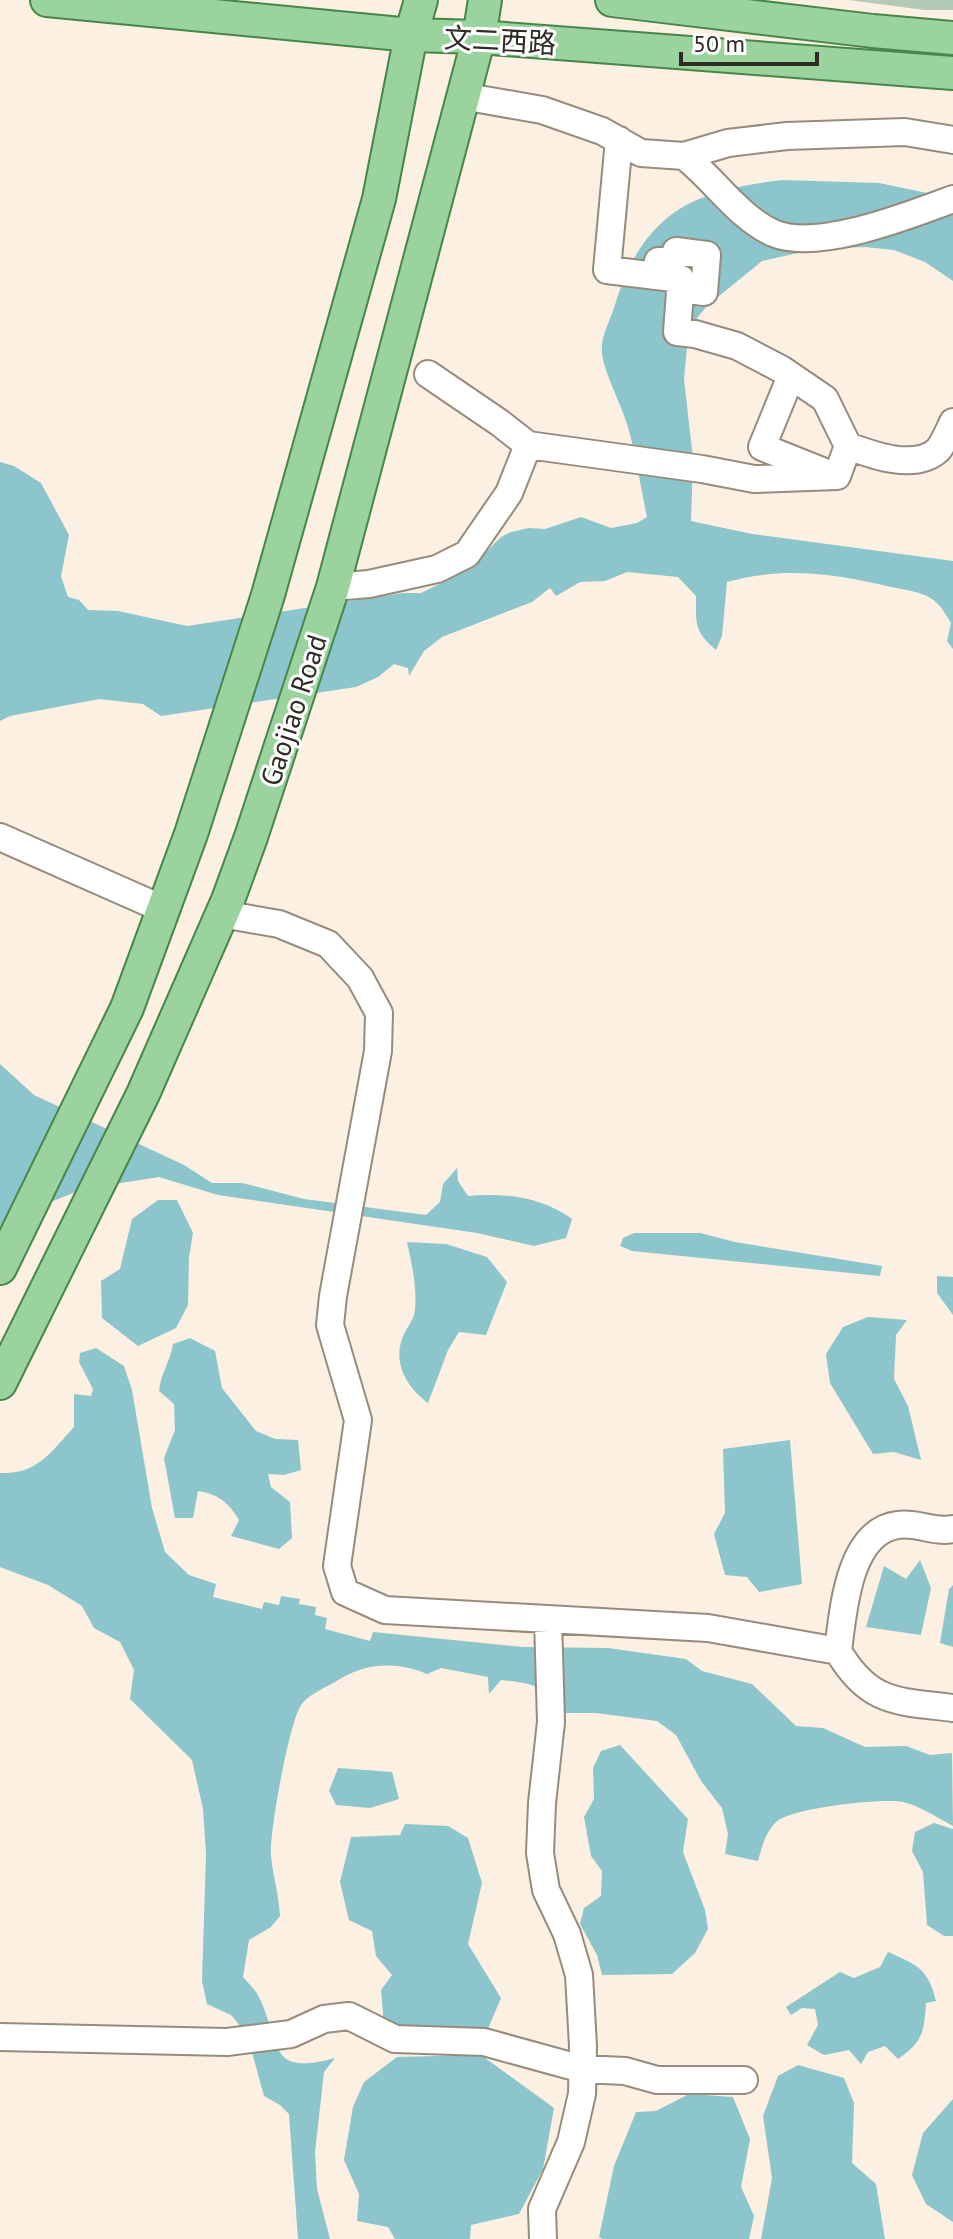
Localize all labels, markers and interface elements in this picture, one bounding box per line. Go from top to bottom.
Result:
scale bar [681,16,817,66]
street label: 文二西路 [443,19,557,61]
text: 50 m [693,28,745,59]
street label: Gaojiao Road [251,630,335,790]

